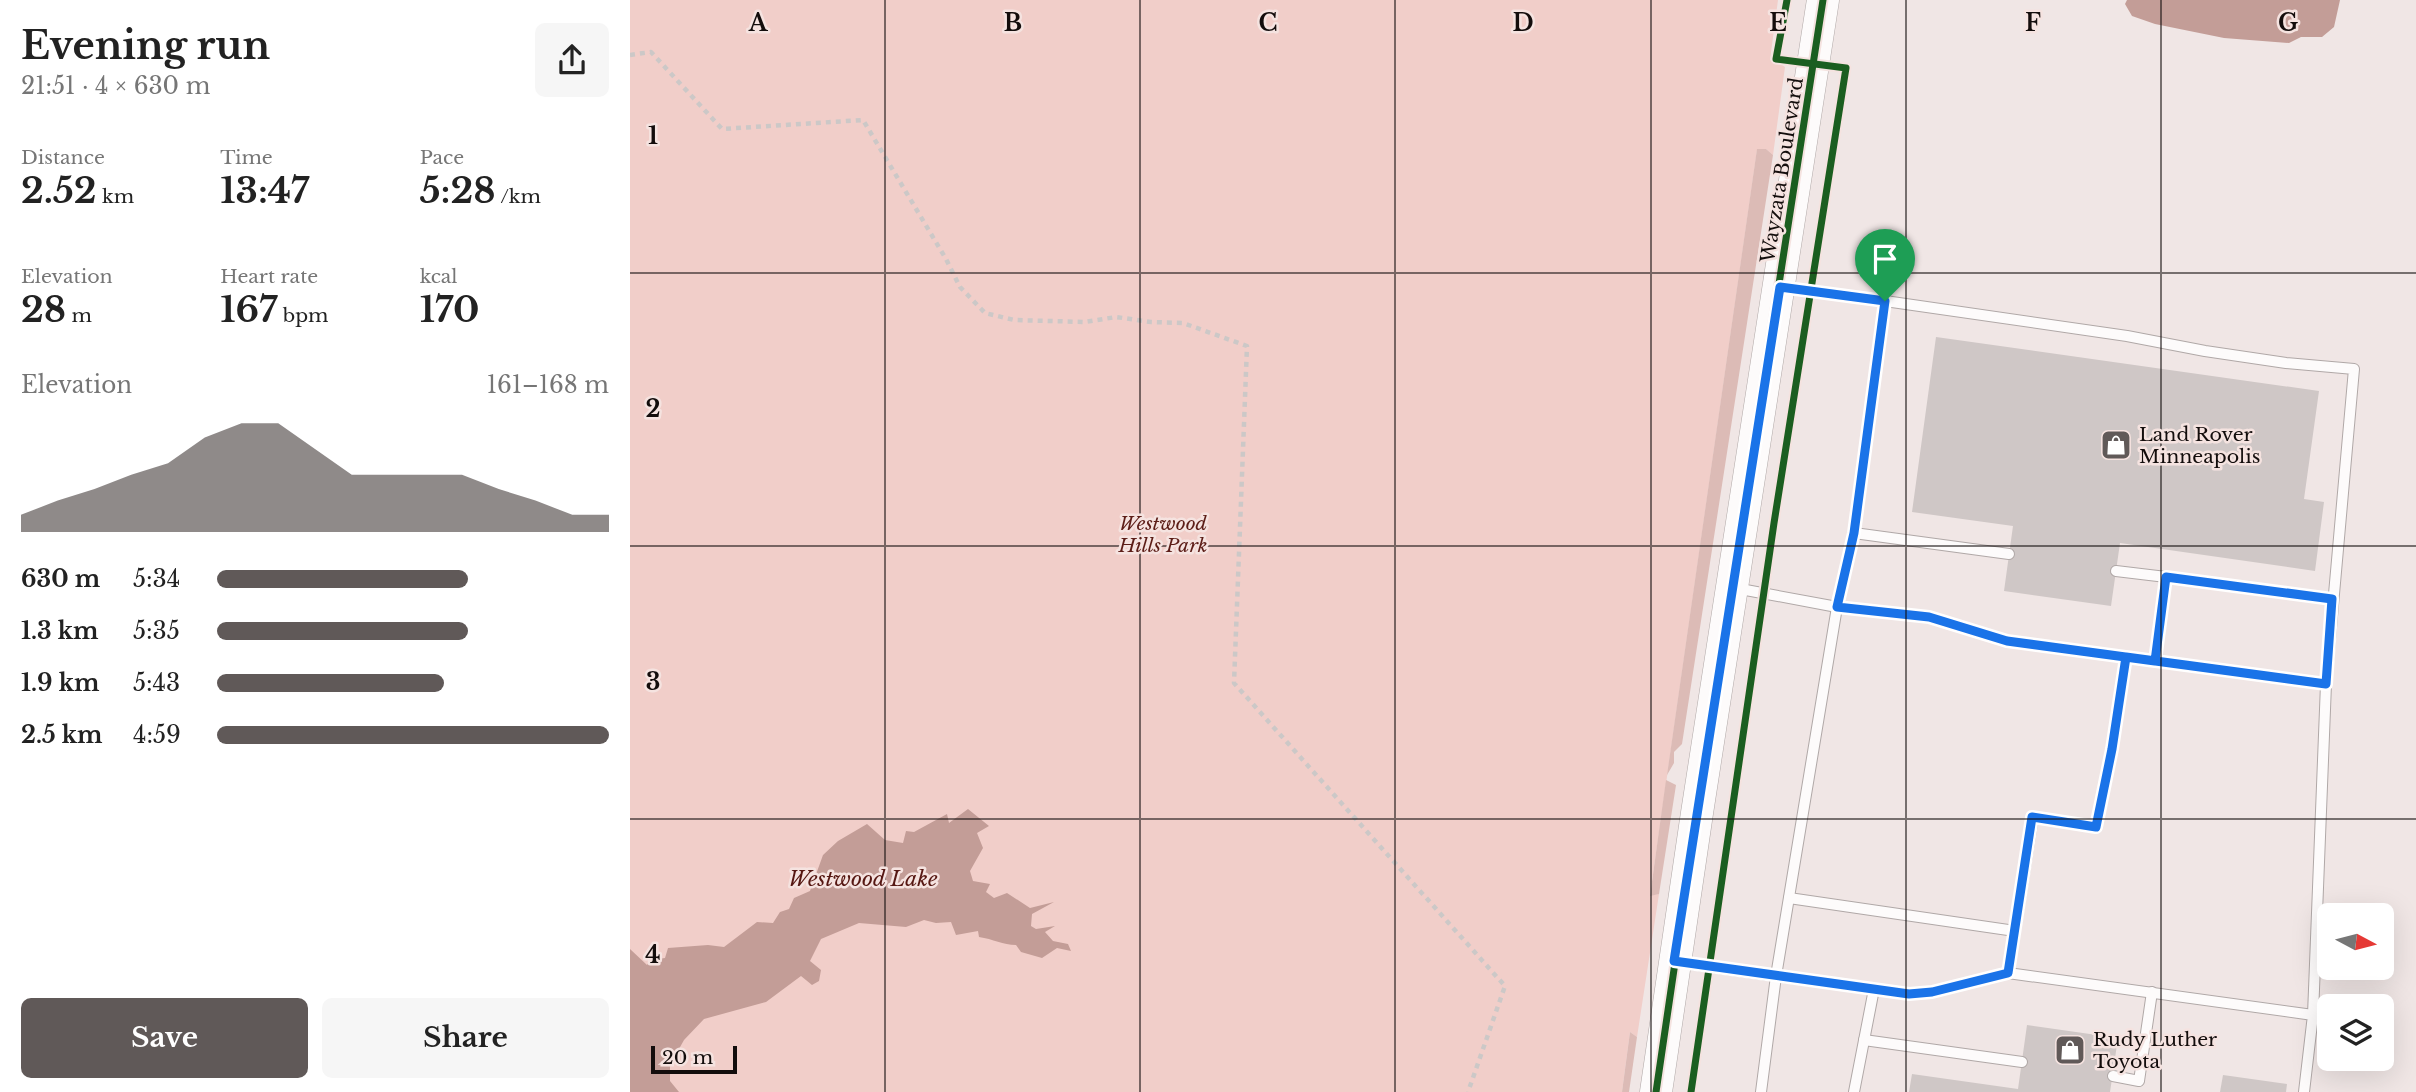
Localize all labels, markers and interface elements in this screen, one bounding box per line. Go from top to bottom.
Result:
text: A [748,9,769,37]
text: B [1004,9,1022,37]
text: C [1259,9,1277,37]
text: D [1512,9,1534,37]
text: E [1769,9,1787,37]
text: F [2025,9,2041,37]
text: G [2278,9,2298,37]
text: Evening run [21,22,270,69]
button: share [535,23,609,97]
text: 21:51 · 4 × 630 m [21,72,210,100]
street label: Wayzata Boulevard [1756,76,1808,265]
text: 1 [648,122,658,150]
text: Distance [21,146,105,169]
text: Time [220,146,273,169]
text: Pace [420,146,464,169]
text: 2.52 [21,169,97,212]
text: 13:47 [220,169,309,212]
text: 5:28 [420,169,495,212]
text: km [97,185,134,208]
text: /km [495,185,541,208]
pin [1855,229,1915,301]
icon: arrive [1866,240,1904,278]
text: Elevation [21,265,113,288]
text: Heart rate [220,265,318,288]
text: kcal [420,265,458,288]
text: 28 [21,288,66,331]
text: 167 [220,288,277,331]
text: 170 [420,288,479,331]
text: m [66,304,92,327]
text: bpm [277,304,328,327]
text: Elevation [21,371,132,399]
text: 161–168 m [487,371,609,399]
text: 2 [646,395,660,423]
place label: Land Rover Minneapolis [2139,423,2260,468]
shop icon: Land Rover Minneapolis [2099,428,2133,462]
park label: Westwood Hills Park [1117,512,1208,557]
text: 630 m [21,565,100,593]
text: 5:34 [133,565,180,593]
text: 1.3 km [21,617,99,645]
text: 5:35 [133,617,180,645]
text: 3 [646,668,660,696]
text: 1.9 km [21,669,99,697]
text: 5:43 [133,669,180,697]
text: 2.5 km [21,721,102,749]
text: 4:59 [133,721,181,749]
water label: Westwood Lake [788,866,938,892]
north arrow [2317,903,2394,980]
map controls [2317,903,2394,1071]
text: 4 [645,941,661,969]
button: layers [2317,994,2394,1071]
button: Save [21,998,308,1078]
button: Share [322,998,609,1078]
place label: Rudy Luther Toyota [2093,1028,2217,1073]
shop icon: Rudy Luther Toyota [2053,1033,2087,1067]
scale bar [651,1043,737,1075]
text: 20 m [662,1046,713,1069]

